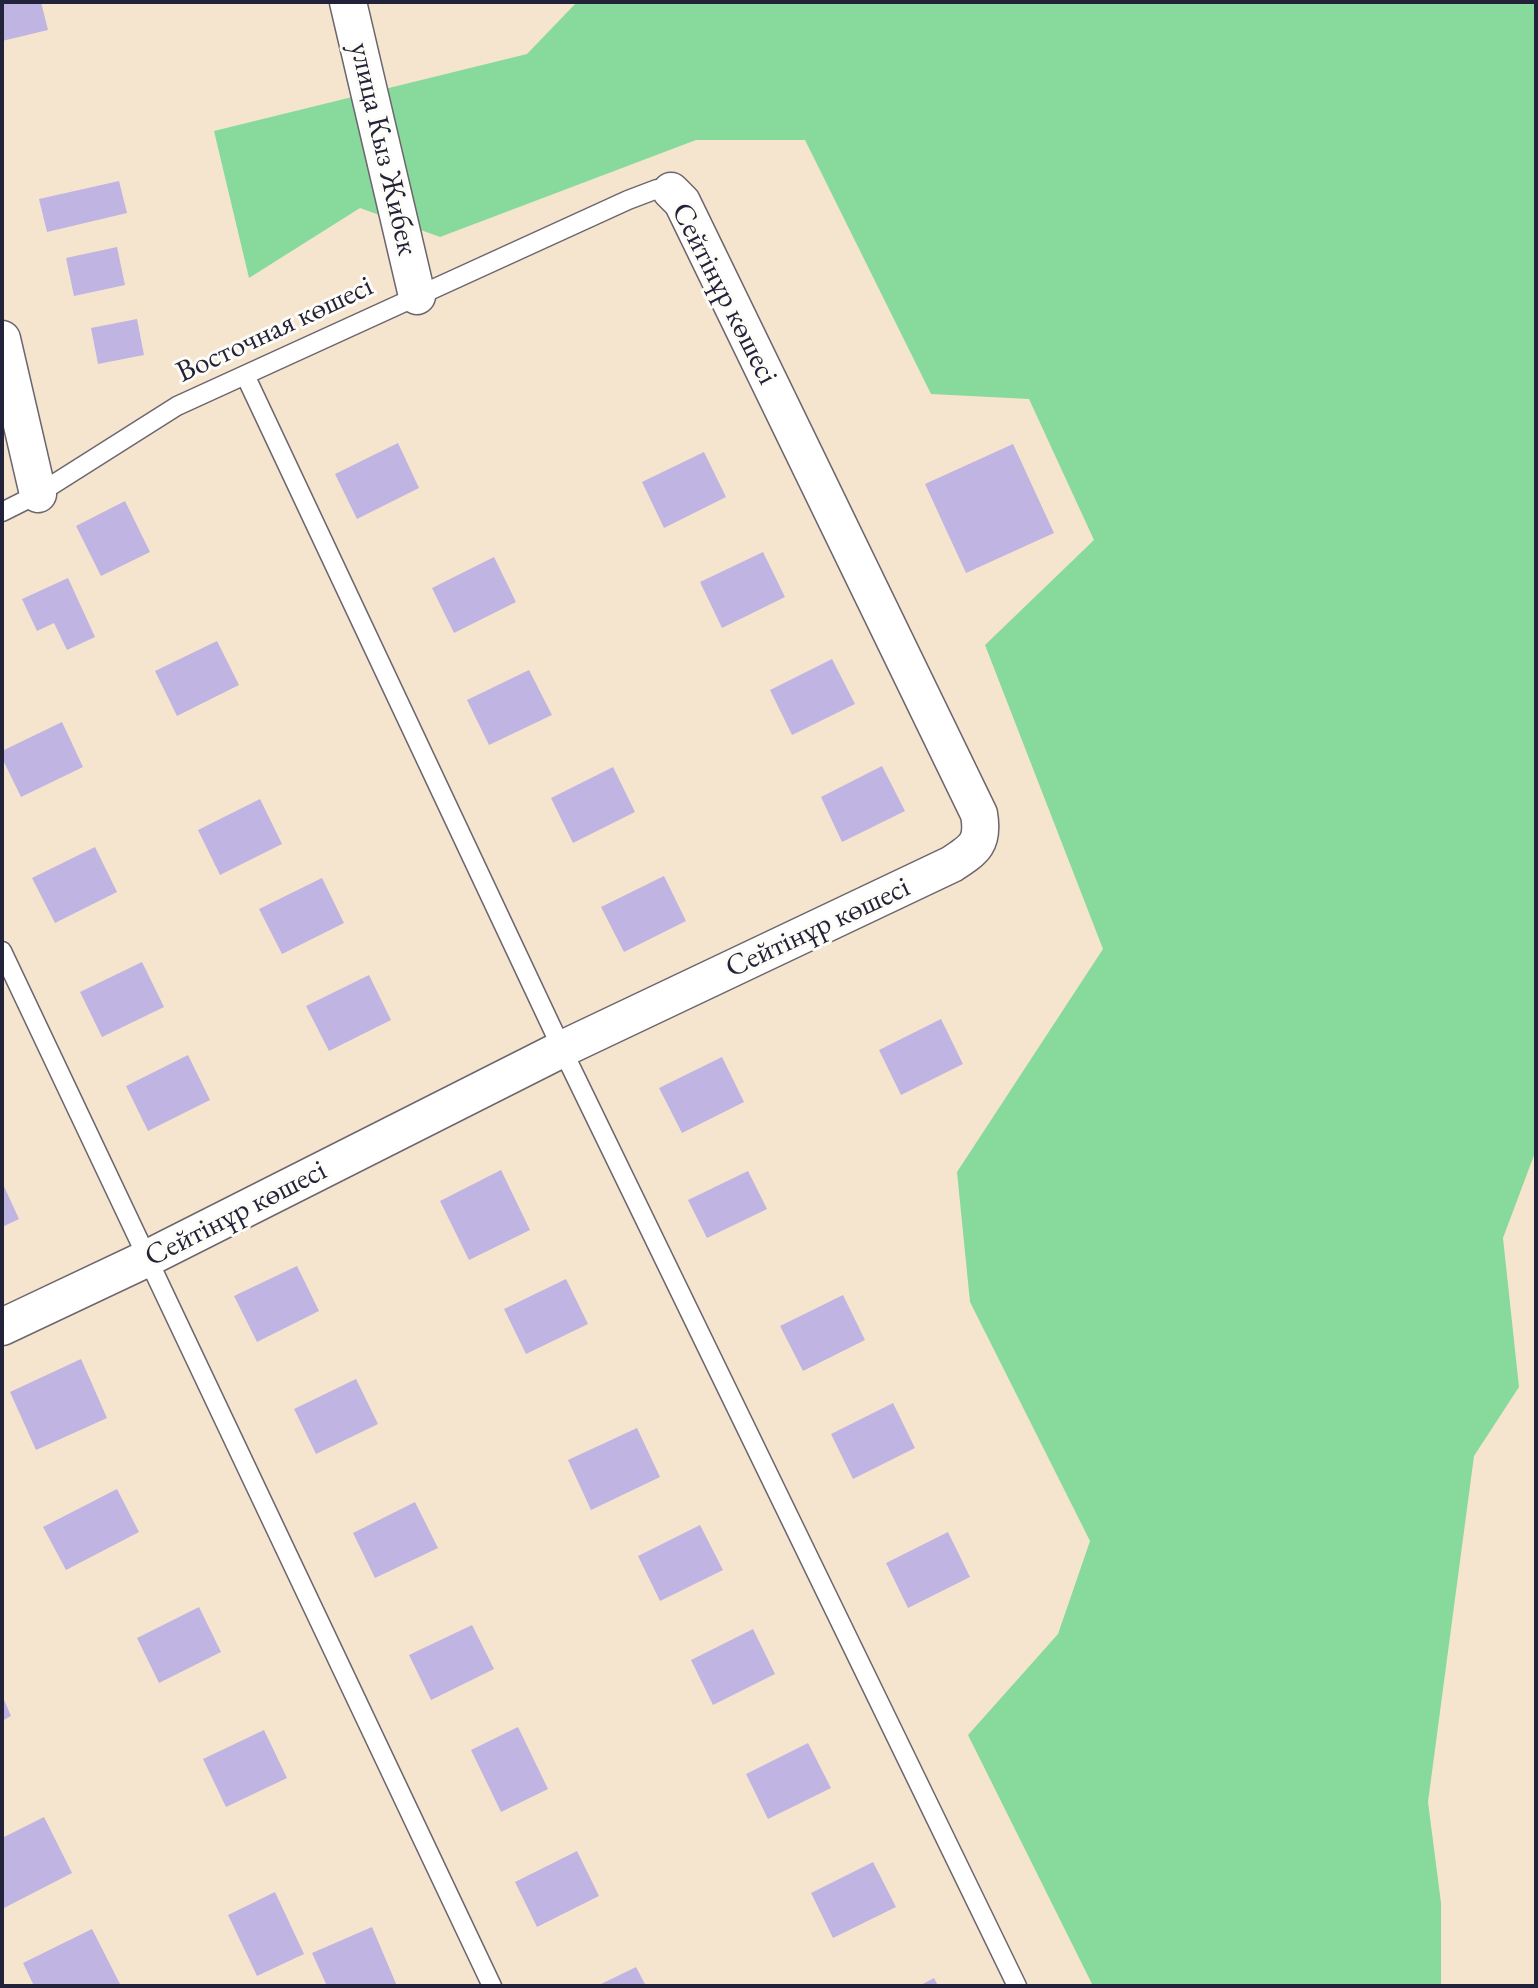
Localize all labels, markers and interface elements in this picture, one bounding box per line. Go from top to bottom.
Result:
street label: улица Кыз Жибек [341,39,425,259]
street label: Сейтінұр көшесі [663,197,785,391]
street label: Восточная көшесі [171,269,379,391]
street label: Сейтінұр көшесі [720,870,916,986]
street label: Сейтінұр көшесі [139,1153,333,1275]

